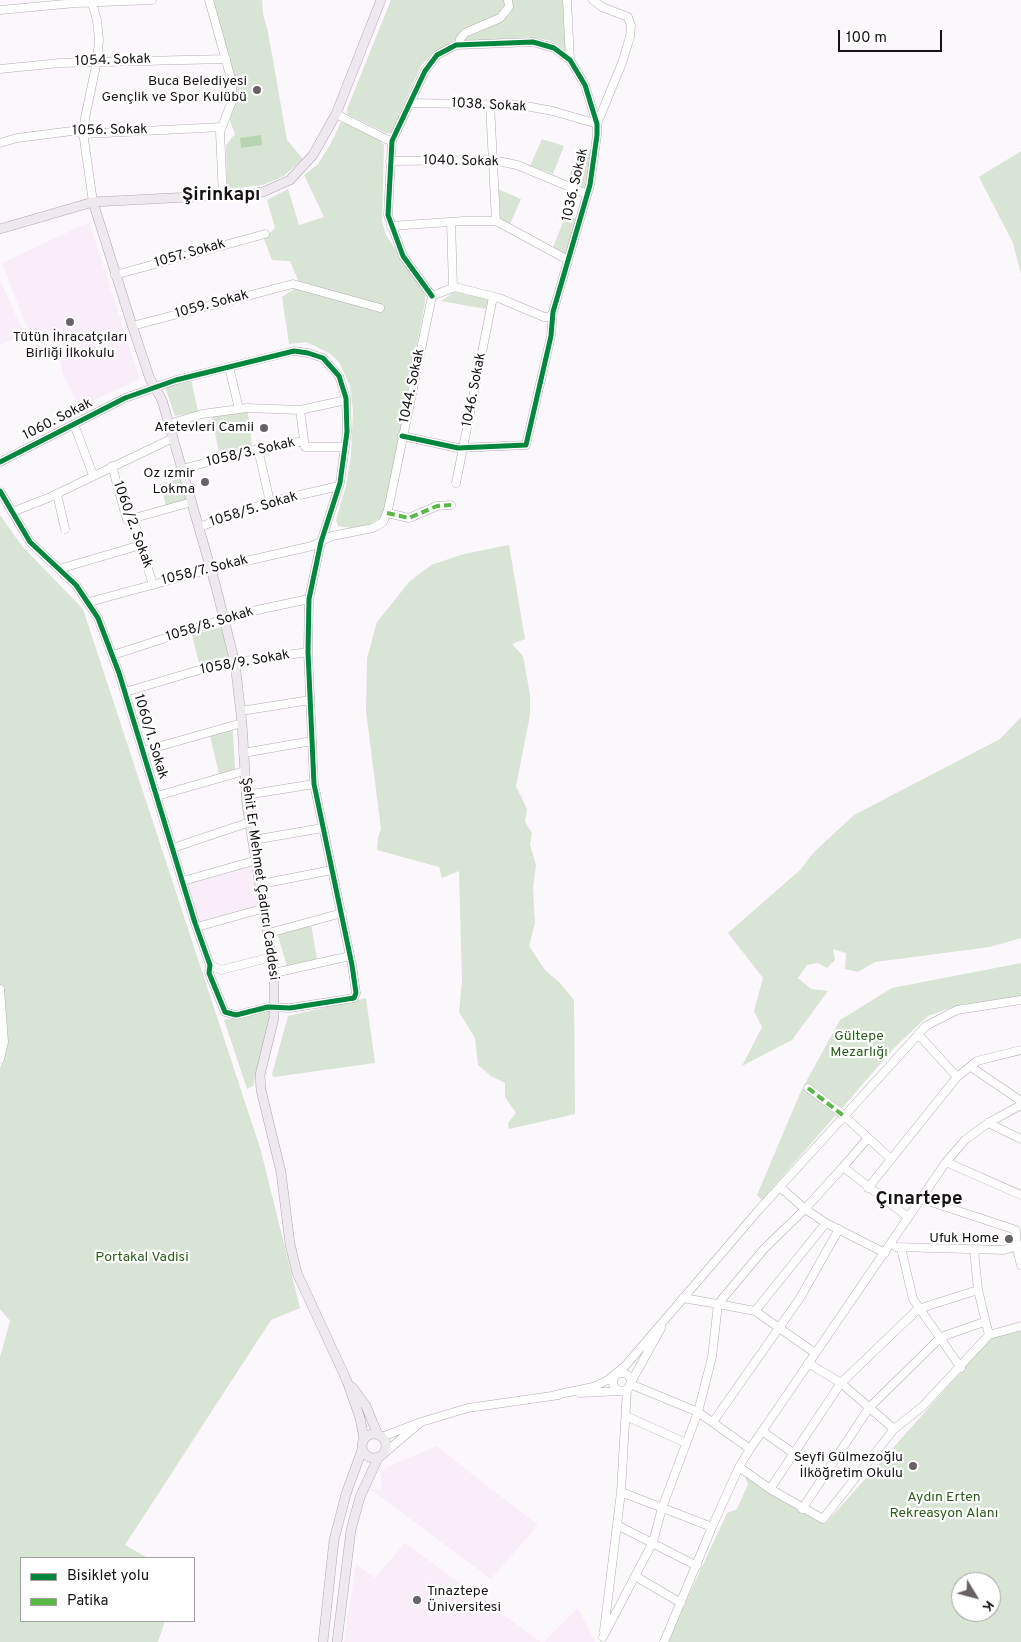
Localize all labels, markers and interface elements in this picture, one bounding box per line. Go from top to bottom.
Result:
scale bar [841,20,945,52]
text: 100 m [846,29,887,48]
street label: 1054. Sokak [75,51,151,71]
place label: Buca Belediyesi Gençlik ve Spor Kulübü [101,74,247,106]
marker: Buca Belediyesi Gençlik ve Spor Kulübü [251,84,263,96]
street label: 1038. Sokak [451,96,527,116]
street label: 1056. Sokak [72,122,148,140]
street label: 1036. Sokak [559,146,593,224]
street label: 1040. Sokak [423,153,499,171]
district label: Şirinkapı [182,185,260,207]
street label: 1057. Sokak [153,236,227,272]
street label: 1059. Sokak [173,287,251,323]
marker: Tütün İhracatçıları Birliği İlkokulu [64,316,76,328]
place label: Tütün İhracatçıları Birliği İlkokulu [13,330,127,362]
street label: 1044. Sokak [397,347,429,425]
street label: 1046. Sokak [460,351,490,429]
street label: 1060. Sokak [20,395,96,445]
place label: Afetevleri Camii [154,420,254,436]
marker: Afetevleri Camii [258,422,270,434]
street label: 1058/3. Sokak [205,435,297,471]
place label: Oz ızmir Lokma [143,466,195,498]
marker: Oz ızmir Lokma [199,476,211,488]
street label: 1060/2. Sokak [109,479,155,571]
street label: 1058/5. Sokak [208,489,300,531]
street label: 1058/7. Sokak [160,552,250,590]
street label: 1058/8. Sokak [164,604,256,646]
street label: 1058/9. Sokak [199,647,291,679]
street label: 1060/1. Sokak [129,693,171,781]
street label: Şehit Er Mehmet Çadırcı Caddesi [236,776,282,982]
park label: Gültepe Mezarlığı [830,1029,888,1062]
district label: Çınartepe [875,1189,963,1211]
place label: Ufuk Home [929,1231,999,1247]
marker: Ufuk Home [1003,1233,1015,1245]
park label: Portakal Vadisi [95,1250,189,1266]
place label: Seyfi Gülmezoğlu İlköğretim Okulu [794,1450,903,1482]
marker: Seyfi Gülmezoğlu İlköğretim Okulu [907,1460,919,1472]
park label: Aydın Erten Rekreasyon Alanı [890,1490,998,1522]
legend [20,1557,195,1622]
text: Bisiklet yolu [67,1567,149,1586]
north arrow [951,1572,1001,1622]
place label: Tınaztepe Üniversitesi [427,1584,501,1616]
text: Patika [67,1592,108,1611]
marker: Tınaztepe Üniversitesi [411,1594,423,1606]
text: K [978,1597,997,1615]

